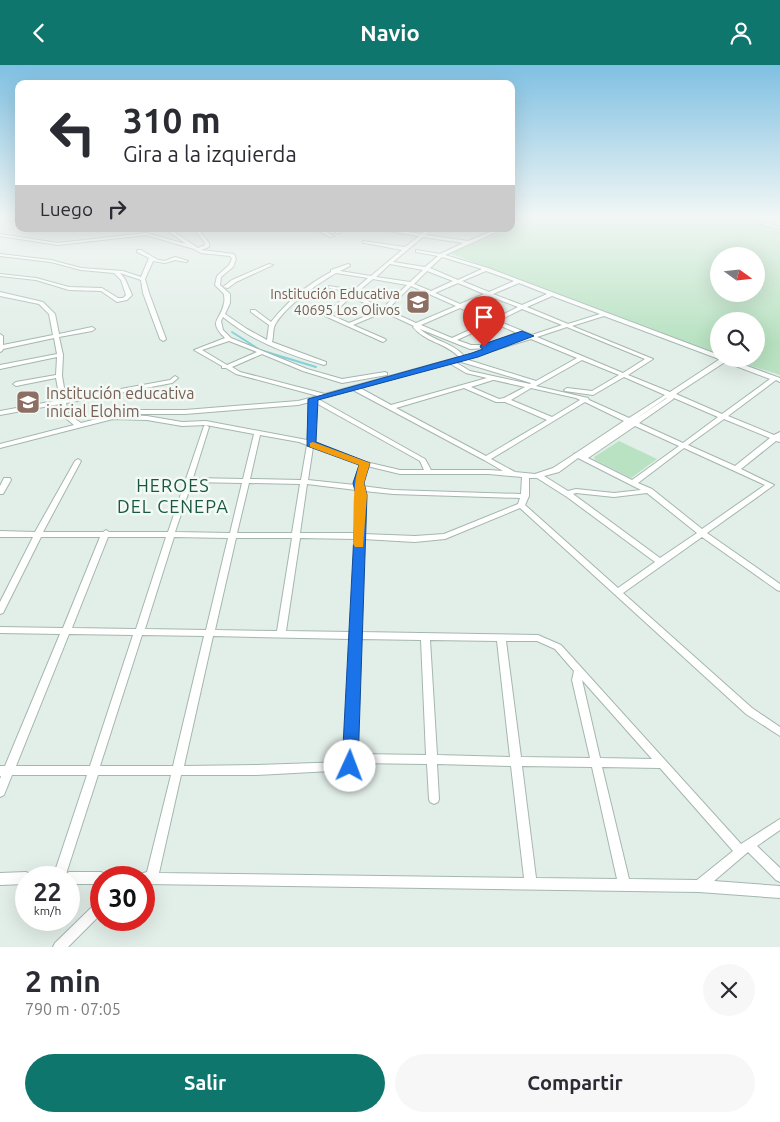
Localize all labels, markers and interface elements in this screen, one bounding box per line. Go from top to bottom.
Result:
icon: back [25,19,53,47]
icon: person [727,19,755,47]
text: Navio [360,20,420,45]
icon: left [40,100,105,165]
text: 310 m [123,100,221,140]
text: Gira a la izquierda [123,141,297,166]
icon: right [103,195,131,223]
text: Luego [40,198,93,220]
north arrow [710,247,765,303]
map controls [710,247,765,367]
place label: Institución Educativa 40695 Los Olivos [270,286,400,318]
school or university icon: Institución Educativa 40695 Los Olivos [405,289,431,315]
pin [463,296,505,347]
icon: arrive [470,303,498,331]
button: search [710,312,765,367]
place label: Institución educativa inicial Elohim [46,384,194,420]
school or university icon: Institución educativa inicial Elohim [15,389,41,415]
district label: HEROES DEL CENEPA [117,475,229,516]
position arrow [323,739,375,791]
speed limit sign: 30 [90,866,155,931]
text: 22 [33,878,62,906]
text: km/h [34,904,61,917]
text: 2 min [25,964,101,998]
button: close [703,964,755,1016]
text: 790 m · 07:05 [25,1000,121,1018]
button: Salir [25,1054,385,1112]
button: Compartir [395,1054,755,1112]

